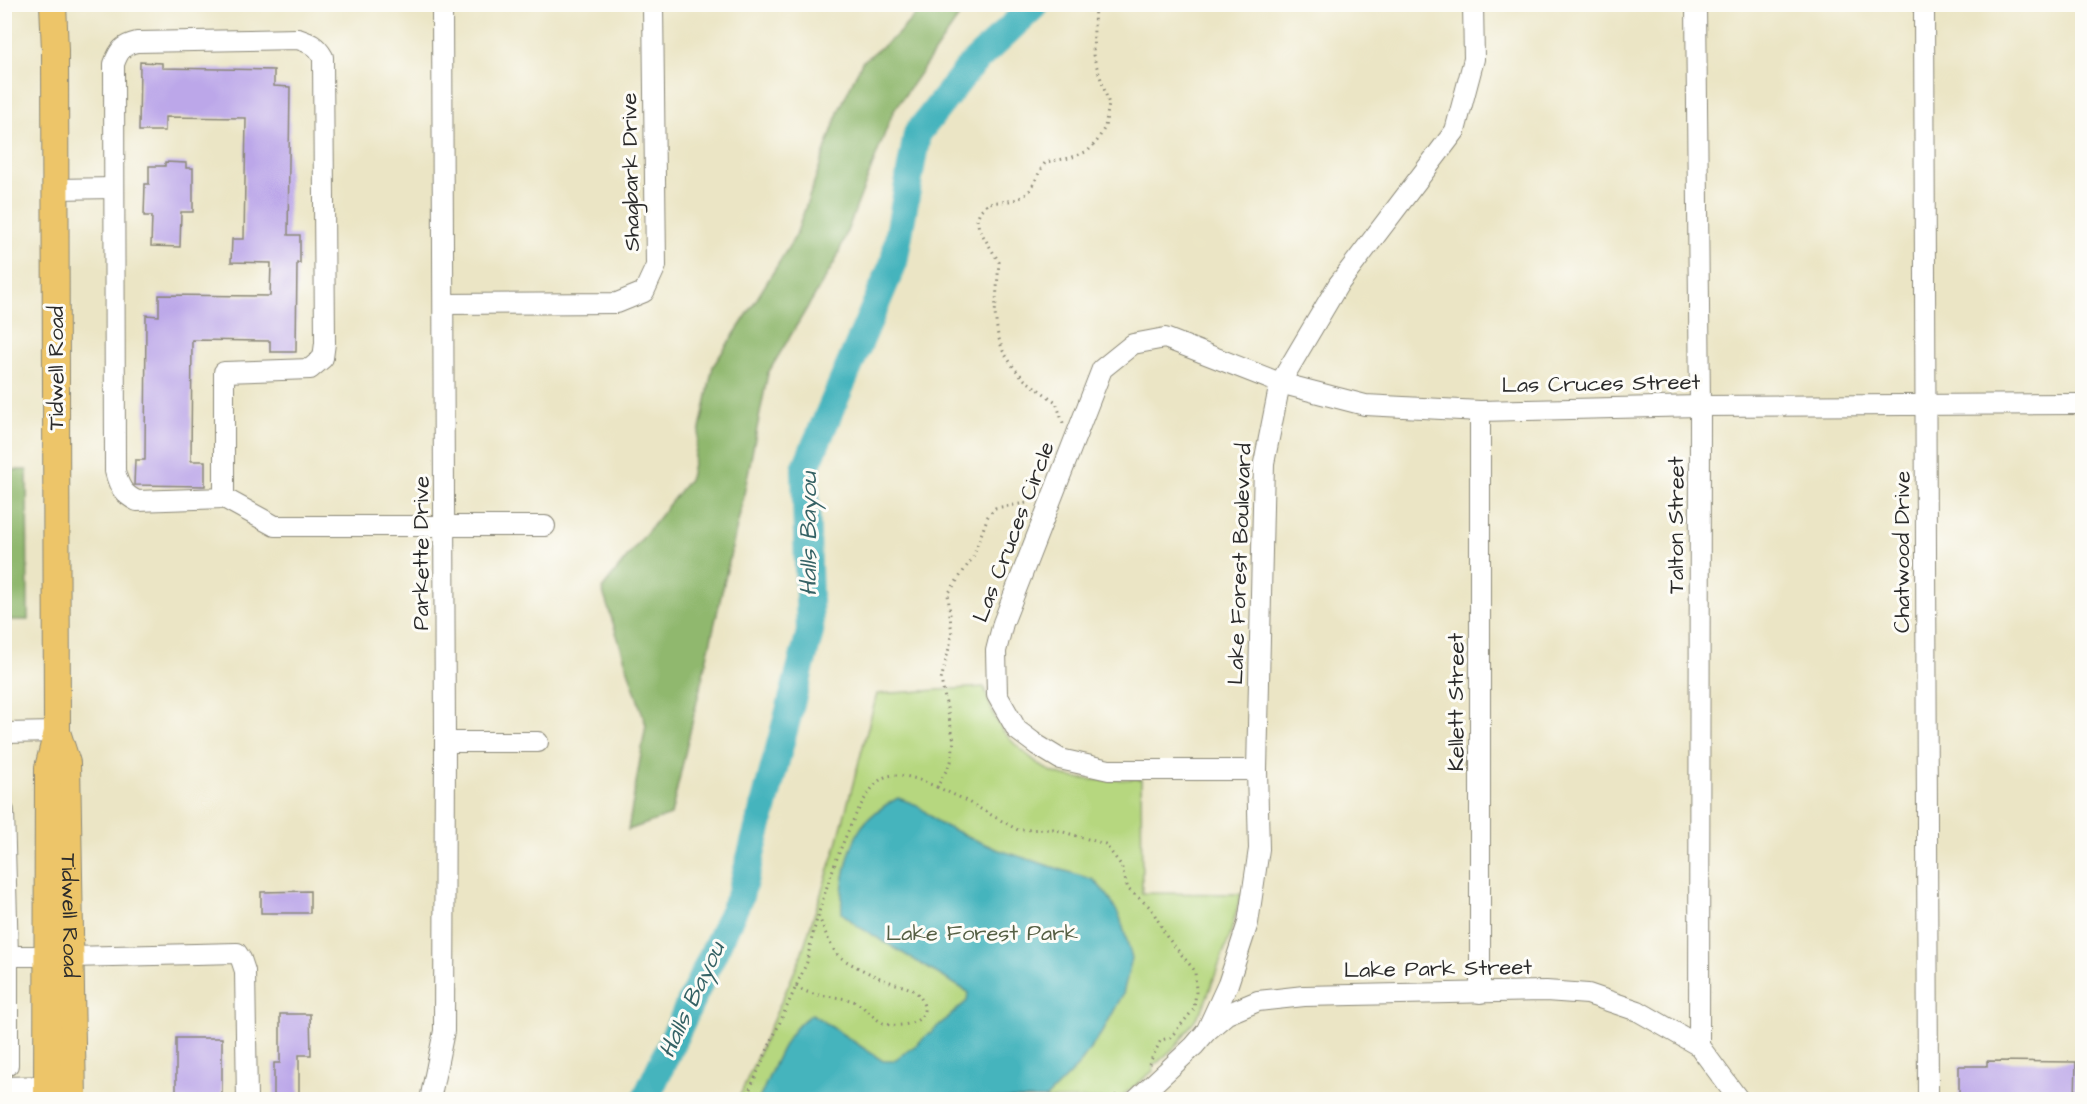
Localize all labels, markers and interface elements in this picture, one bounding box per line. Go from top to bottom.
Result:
street label: Shagbark Drive [614,92,649,252]
street label: Tidwell Road [41,306,72,430]
street label: Las Cruces Street [1501,367,1701,401]
street label: Las Cruces Circle [965,437,1063,627]
street label: Lake Forest Boulevard [1220,443,1260,685]
street label: Talton Street [1661,456,1692,594]
water label: Halls Bayou [792,470,826,596]
street label: Chatwood Drive [1887,471,1918,633]
street label: Parkette Drive [406,476,437,630]
street label: Kellett Street [1441,633,1472,771]
street label: Tidwell Road [53,853,86,978]
park label: Lake Forest Park [886,918,1078,949]
water label: Halls Bayou [650,935,734,1063]
street label: Lake Park Street [1344,952,1532,986]

